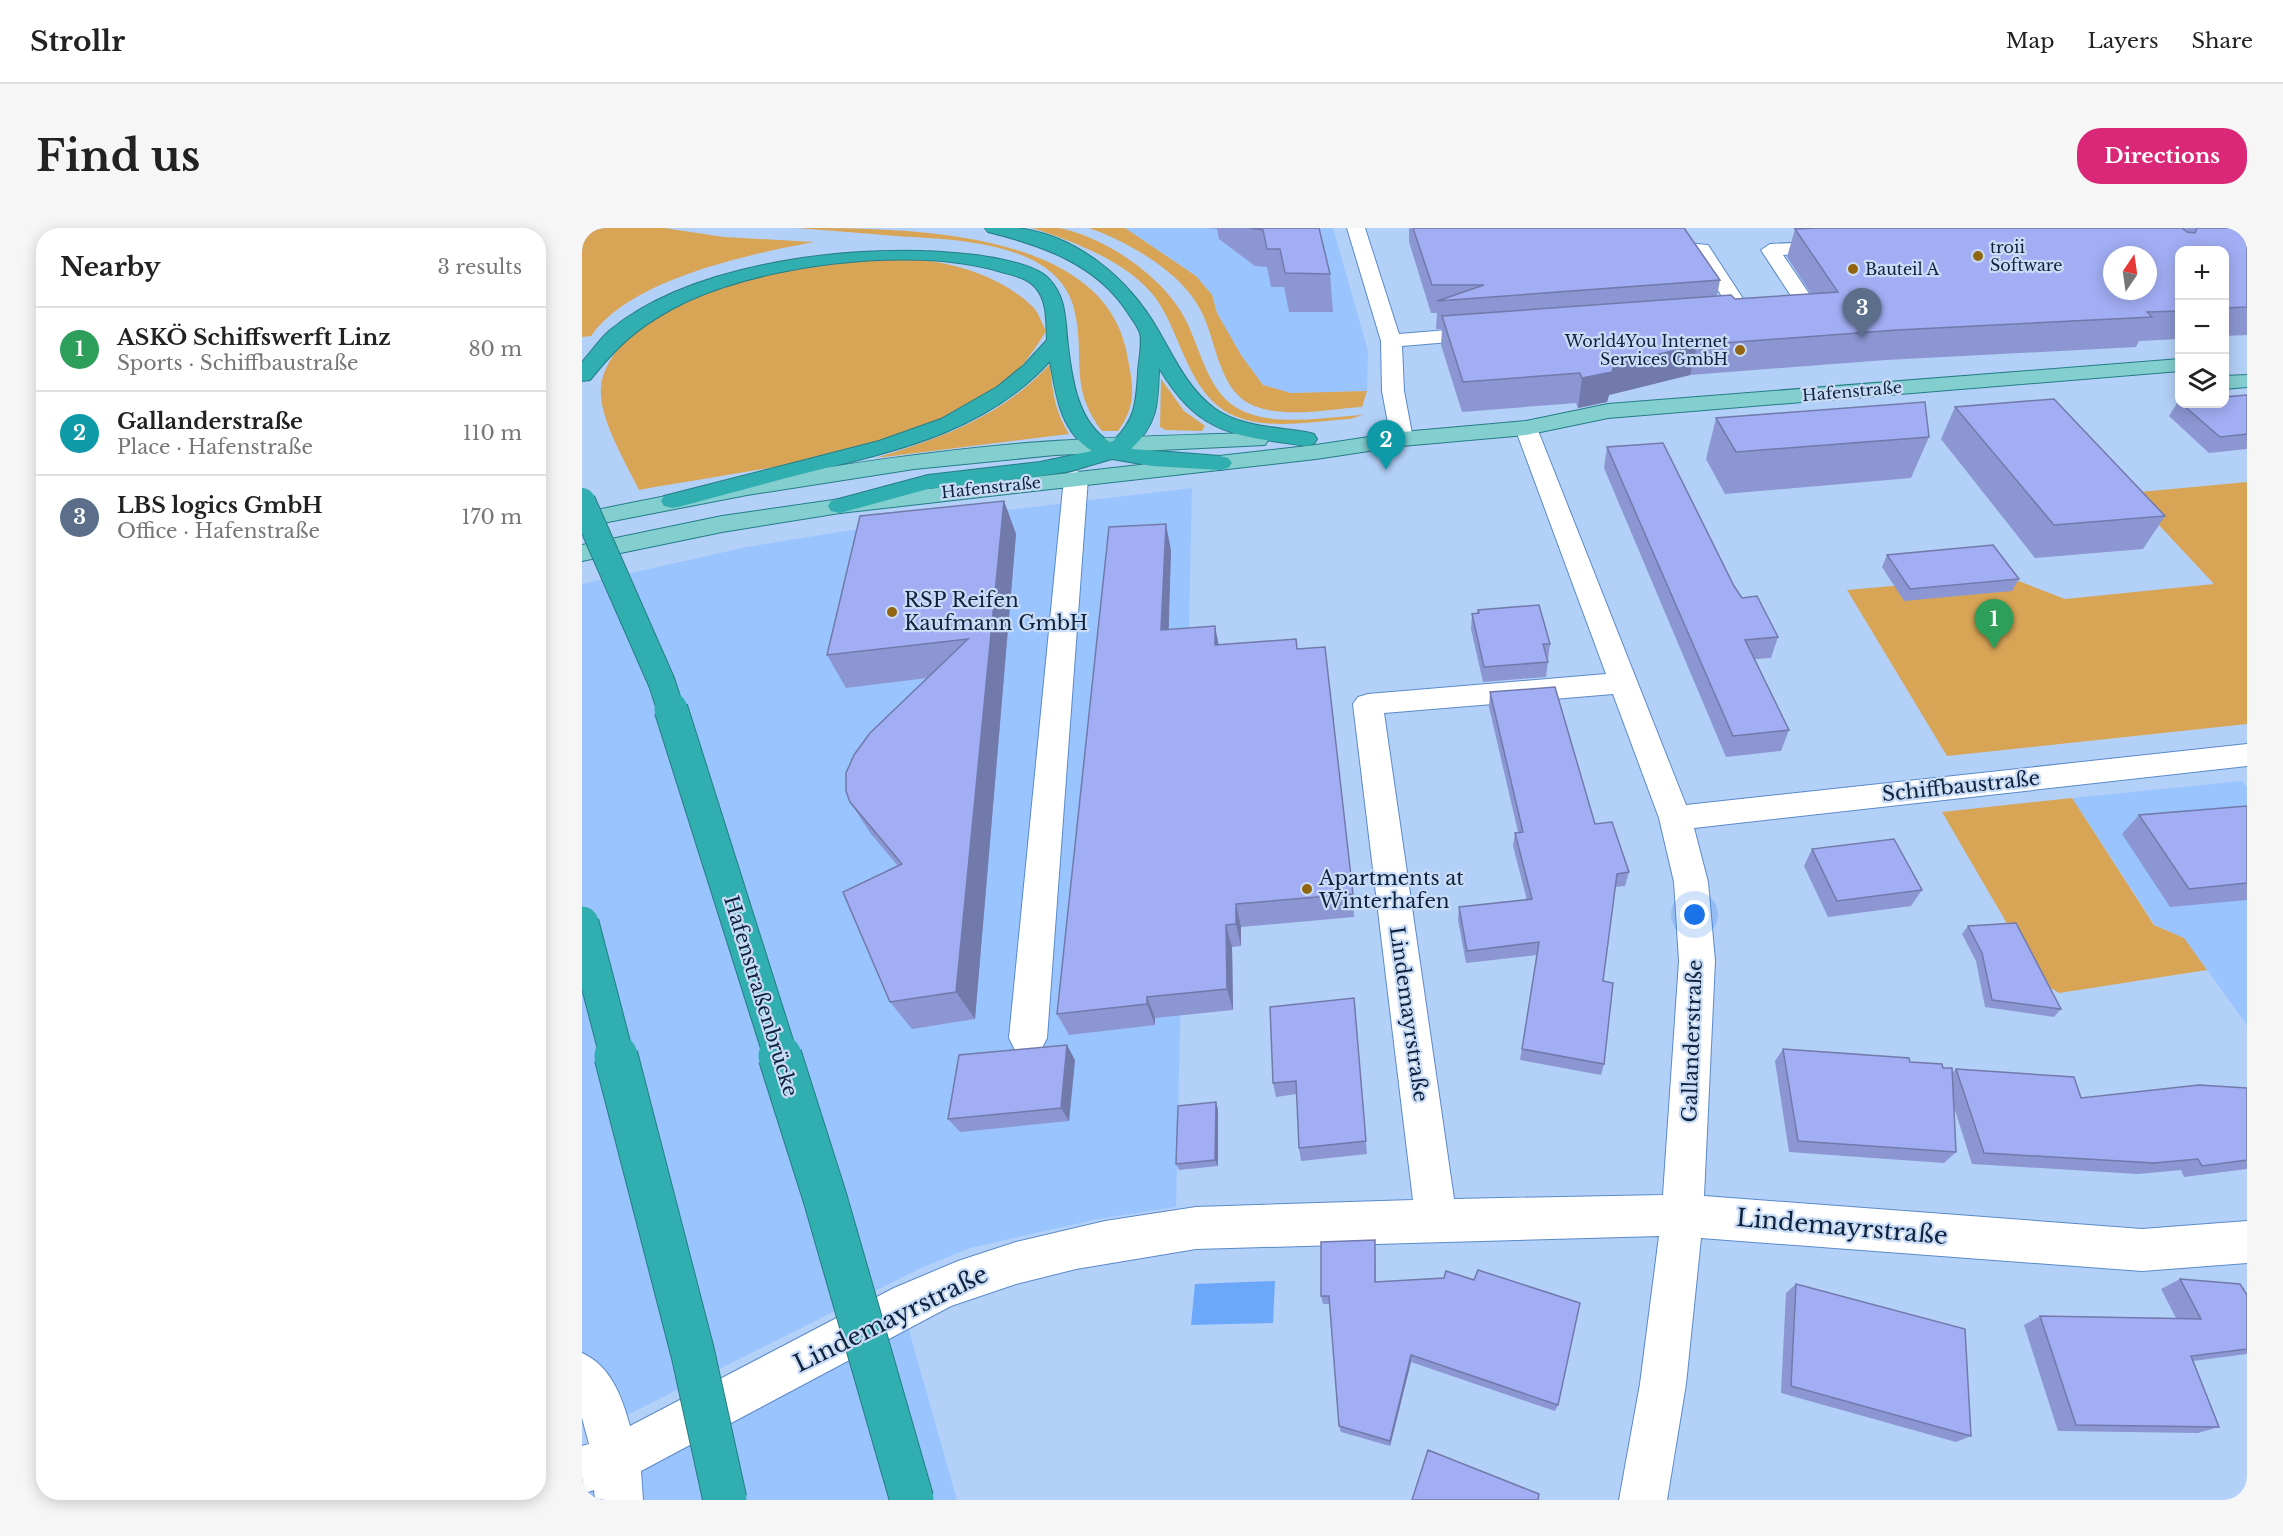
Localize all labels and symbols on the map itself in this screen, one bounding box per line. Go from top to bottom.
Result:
place label: troii Software [1990,237,2062,275]
north arrow [2103,246,2157,300]
marker: troii Software [1971,249,1985,263]
place label: Bauteil A [1865,259,1940,279]
marker: Bauteil A [1846,262,1860,276]
pin: 3 [1842,288,1882,338]
place label: World4You Internet Services GmbH [1564,331,1728,369]
marker: World4You Internet Services GmbH [1733,343,1747,357]
street label: Hafenstraße [1801,377,1903,405]
pin: 2 [1366,420,1406,470]
street label: Hafenstraße [940,472,1042,502]
place label: RSP Reifen Kaufmann GmbH [904,588,1088,635]
pin: 1 [1974,600,2014,649]
marker: RSP Reifen Kaufmann GmbH [885,605,899,619]
street label: Schiffbaustraße [1881,766,2041,806]
place label: Apartments at Winterhafen [1318,866,1464,913]
marker: Apartments at Winterhafen [1300,882,1314,896]
street label: Hafenstraßenbrücke [719,893,803,1099]
your location [1680,900,1709,929]
street label: Lindemayrstraße [1385,925,1433,1103]
street label: Gallanderstraße [1677,959,1707,1123]
street label: Lindemayrstraße [1735,1203,1949,1250]
street label: Lindemayrstraße [789,1259,993,1378]

